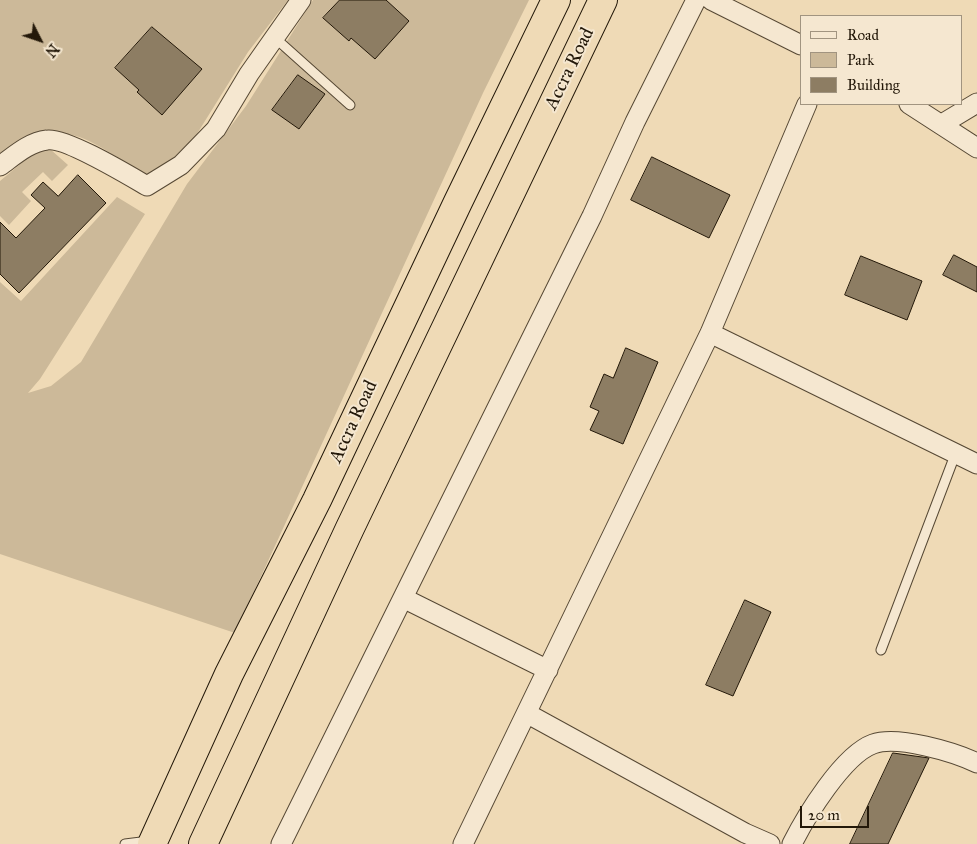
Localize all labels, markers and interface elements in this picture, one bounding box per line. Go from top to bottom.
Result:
north arrow [15,15,65,65]
legend [800,15,962,105]
street label: Accra Road [540,24,600,114]
text: Road [847,26,879,44]
text: N [41,40,62,60]
text: Park [847,51,874,69]
text: Building [847,76,900,94]
street label: Accra Road [325,377,383,467]
scale bar [802,796,871,828]
text: 20 m [808,806,840,824]

